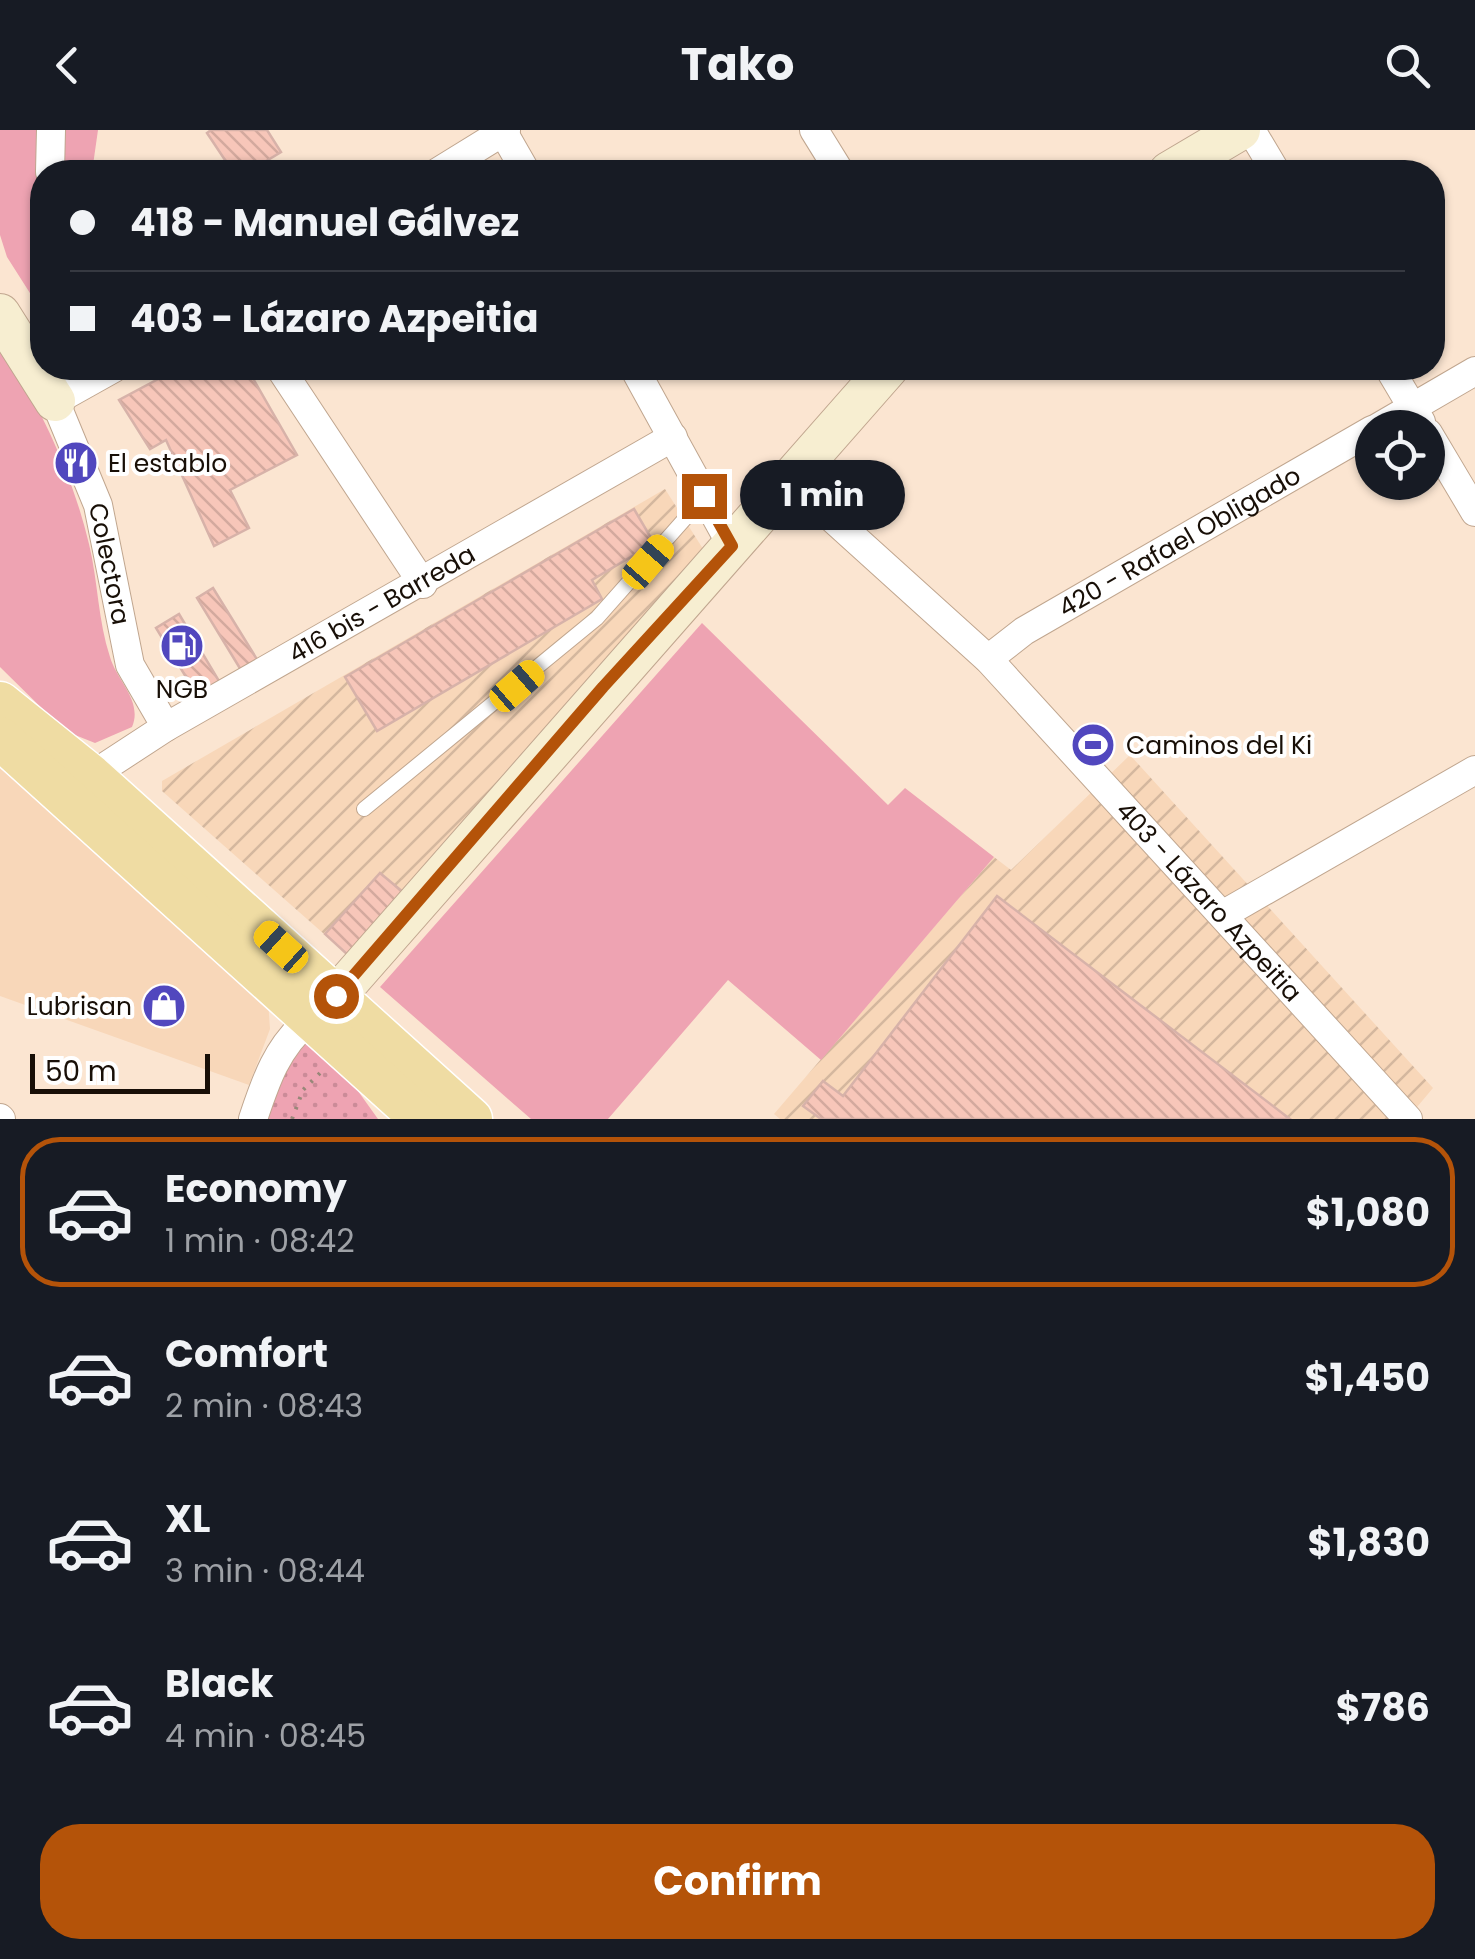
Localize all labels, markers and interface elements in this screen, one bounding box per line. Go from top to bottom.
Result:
text: Tako [681,33,794,96]
icon: back [40,38,95,93]
icon: search [1380,38,1435,93]
text: 418 - Manuel Gálvez [130,196,519,249]
text: 403 - Lázaro Azpeitia [130,292,538,345]
map controls [1355,410,1445,500]
button: locate [1355,410,1445,500]
restaurant icon: El establo [53,440,99,486]
place label: El establo [108,446,227,481]
street label: 420 - Rafael Obligado [1052,458,1307,625]
callout: 1 min [739,461,904,531]
text: 1 min [781,472,864,517]
route end [682,474,727,519]
street label: Colectora [80,500,139,628]
car [617,530,679,594]
street label: 416 bis - Barreda [282,536,481,671]
fuel station icon: NGB [159,623,205,669]
car [485,655,549,717]
place label: NGB [156,672,208,707]
sports icon: Caminos del Ki [1070,722,1116,768]
place label: Caminos del Ki [1126,728,1312,763]
street label: 403 - Lázaro Azpeitia [1109,793,1310,1009]
car [249,916,313,978]
route start [314,974,359,1019]
shop icon: Lubrisan [141,983,187,1029]
place label: Lubrisan [27,989,132,1024]
scale bar [30,1049,210,1094]
text: 50 m [45,1052,116,1091]
text: Economy [165,1162,347,1215]
icon: car [45,1167,135,1257]
text: $1,080 [1306,1186,1430,1239]
text: 1 min · 08:42 [165,1218,355,1263]
text: Comfort [165,1327,328,1380]
icon: car [45,1332,135,1422]
text: $1,450 [1305,1351,1430,1404]
text: 2 min · 08:43 [165,1383,363,1428]
text: XL [165,1492,210,1545]
icon: car [45,1497,135,1587]
text: $1,830 [1307,1516,1430,1569]
text: 3 min · 08:44 [165,1548,365,1593]
text: Black [165,1657,274,1710]
icon: car [45,1662,135,1752]
text: $786 [1336,1681,1430,1734]
text: 4 min · 08:45 [165,1713,366,1758]
button: Confirm [40,1824,1435,1939]

